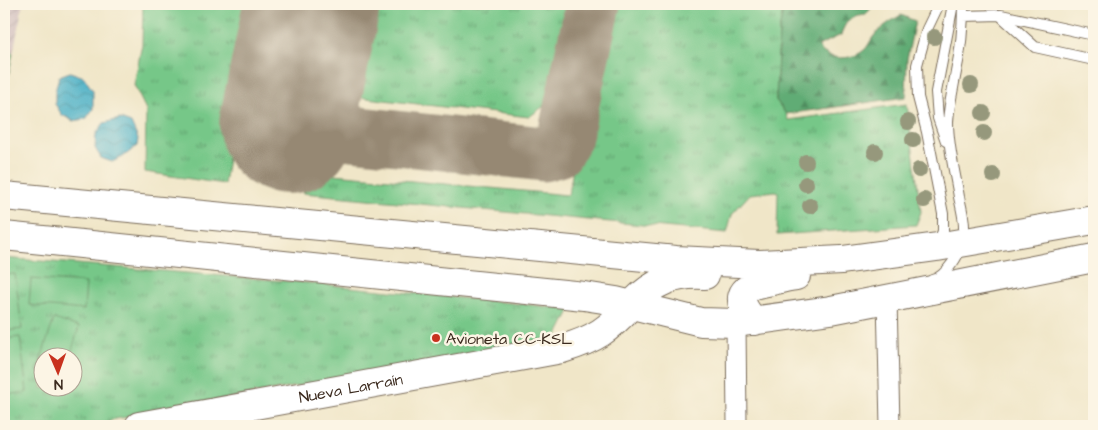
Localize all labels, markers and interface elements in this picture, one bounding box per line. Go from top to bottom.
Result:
place label: Avioneta CC-KSL [446,328,572,350]
marker: Avioneta CC-KSL [430,332,442,344]
north arrow [32,348,82,398]
street label: Nueva Larraín [297,368,404,409]
text: N [53,374,63,394]

